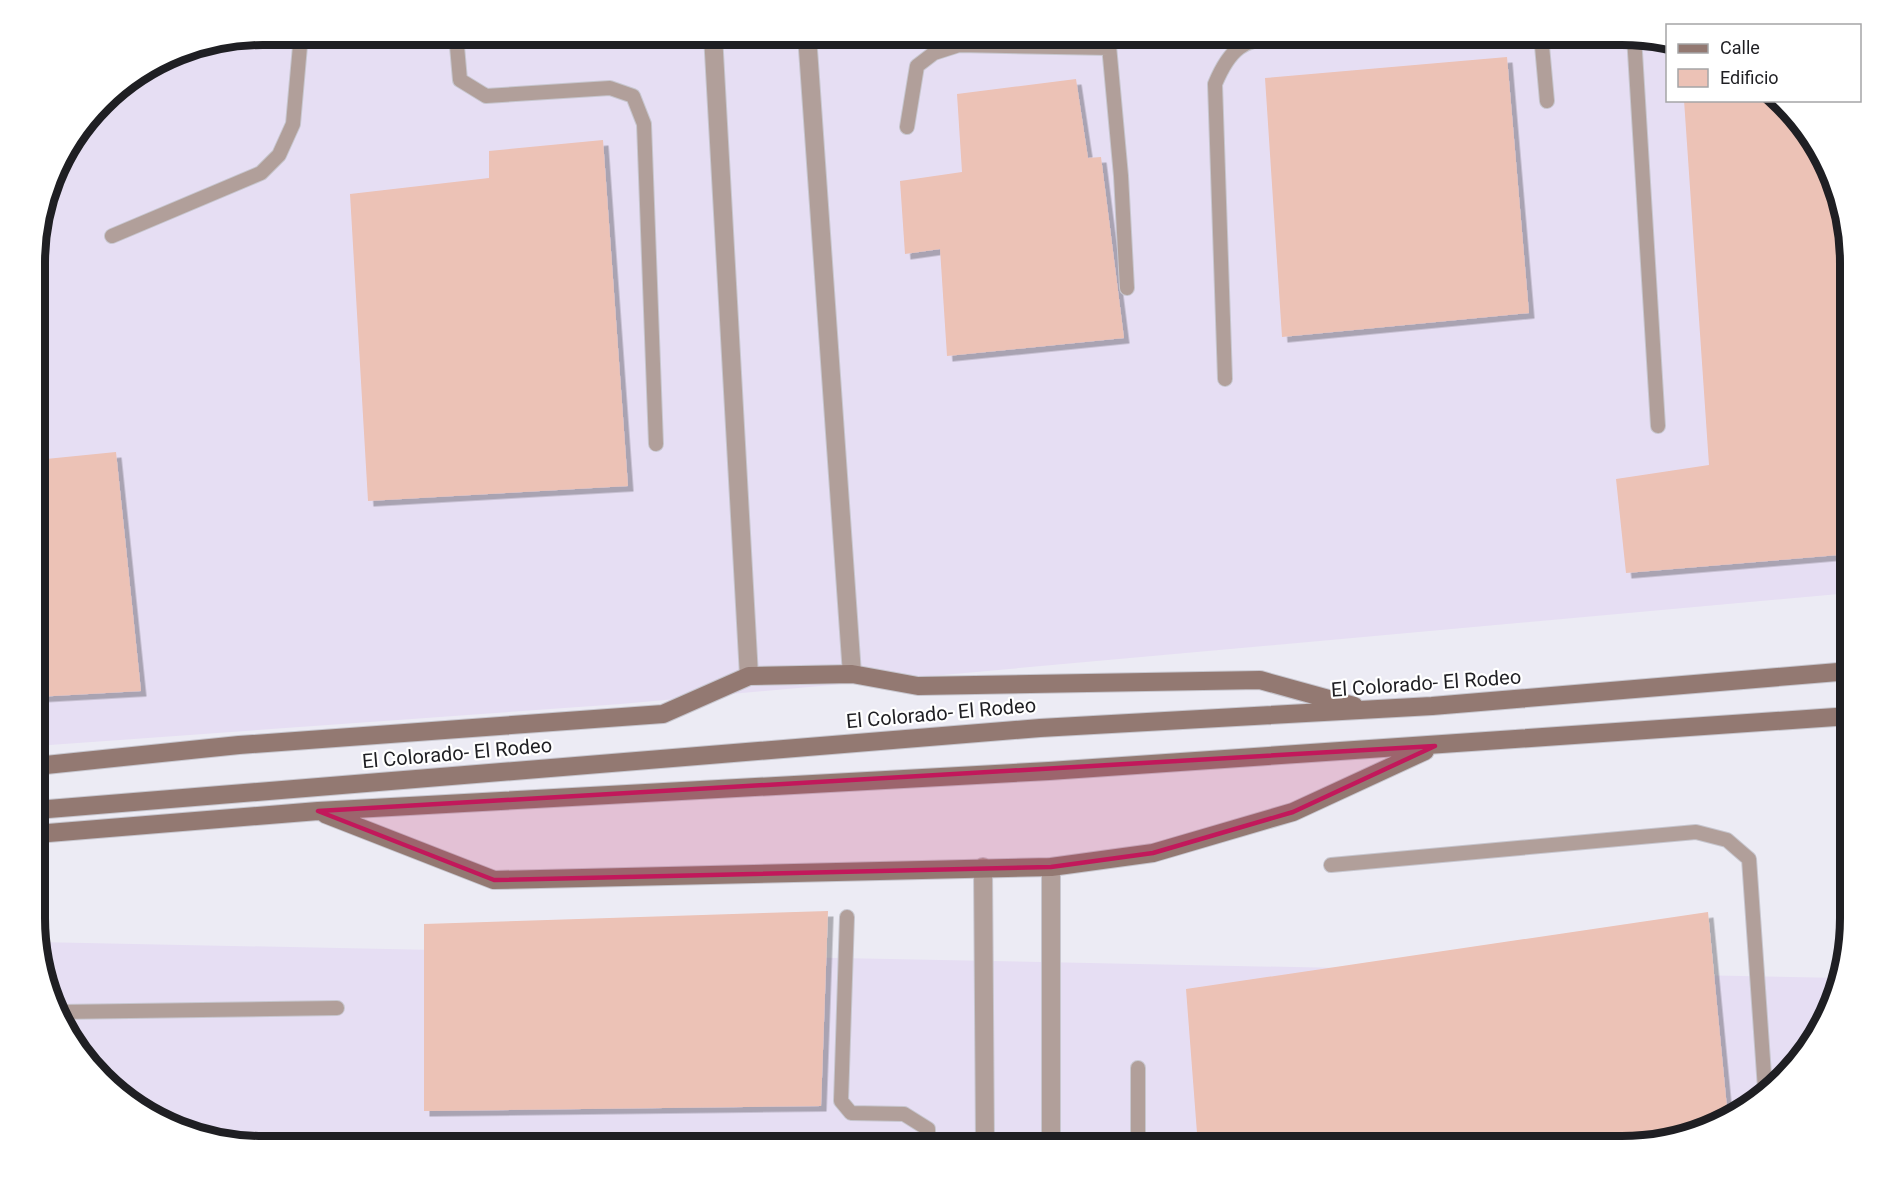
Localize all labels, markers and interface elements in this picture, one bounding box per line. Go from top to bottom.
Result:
legend [1666,24,1861,102]
text: Calle [1720,37,1760,58]
text: Edificio [1720,67,1779,88]
street label: El Colorado- El Rodeo [1330,664,1522,702]
street label: El Colorado- El Rodeo [845,693,1037,733]
street label: El Colorado- El Rodeo [361,733,553,773]

